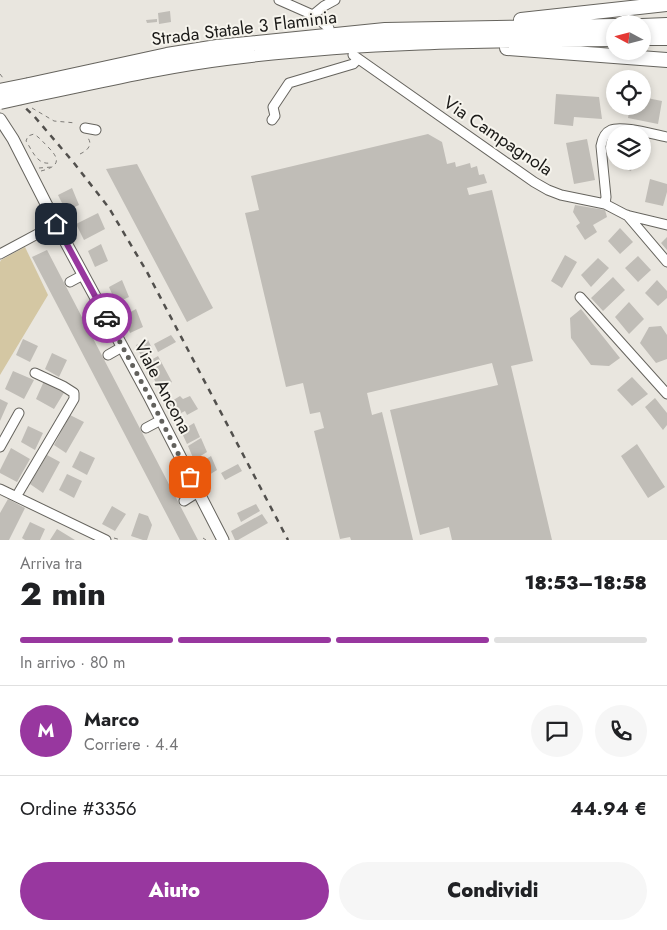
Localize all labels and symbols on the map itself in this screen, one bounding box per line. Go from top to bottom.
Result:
street label: Strada Statale 3 Flaminia [150,4,338,52]
north arrow [606,15,651,60]
street label: Via Campagnola [438,90,558,182]
pin [35,203,77,245]
courier [82,293,132,343]
street label: Viale Ancona [128,336,198,438]
pin [169,456,211,498]

